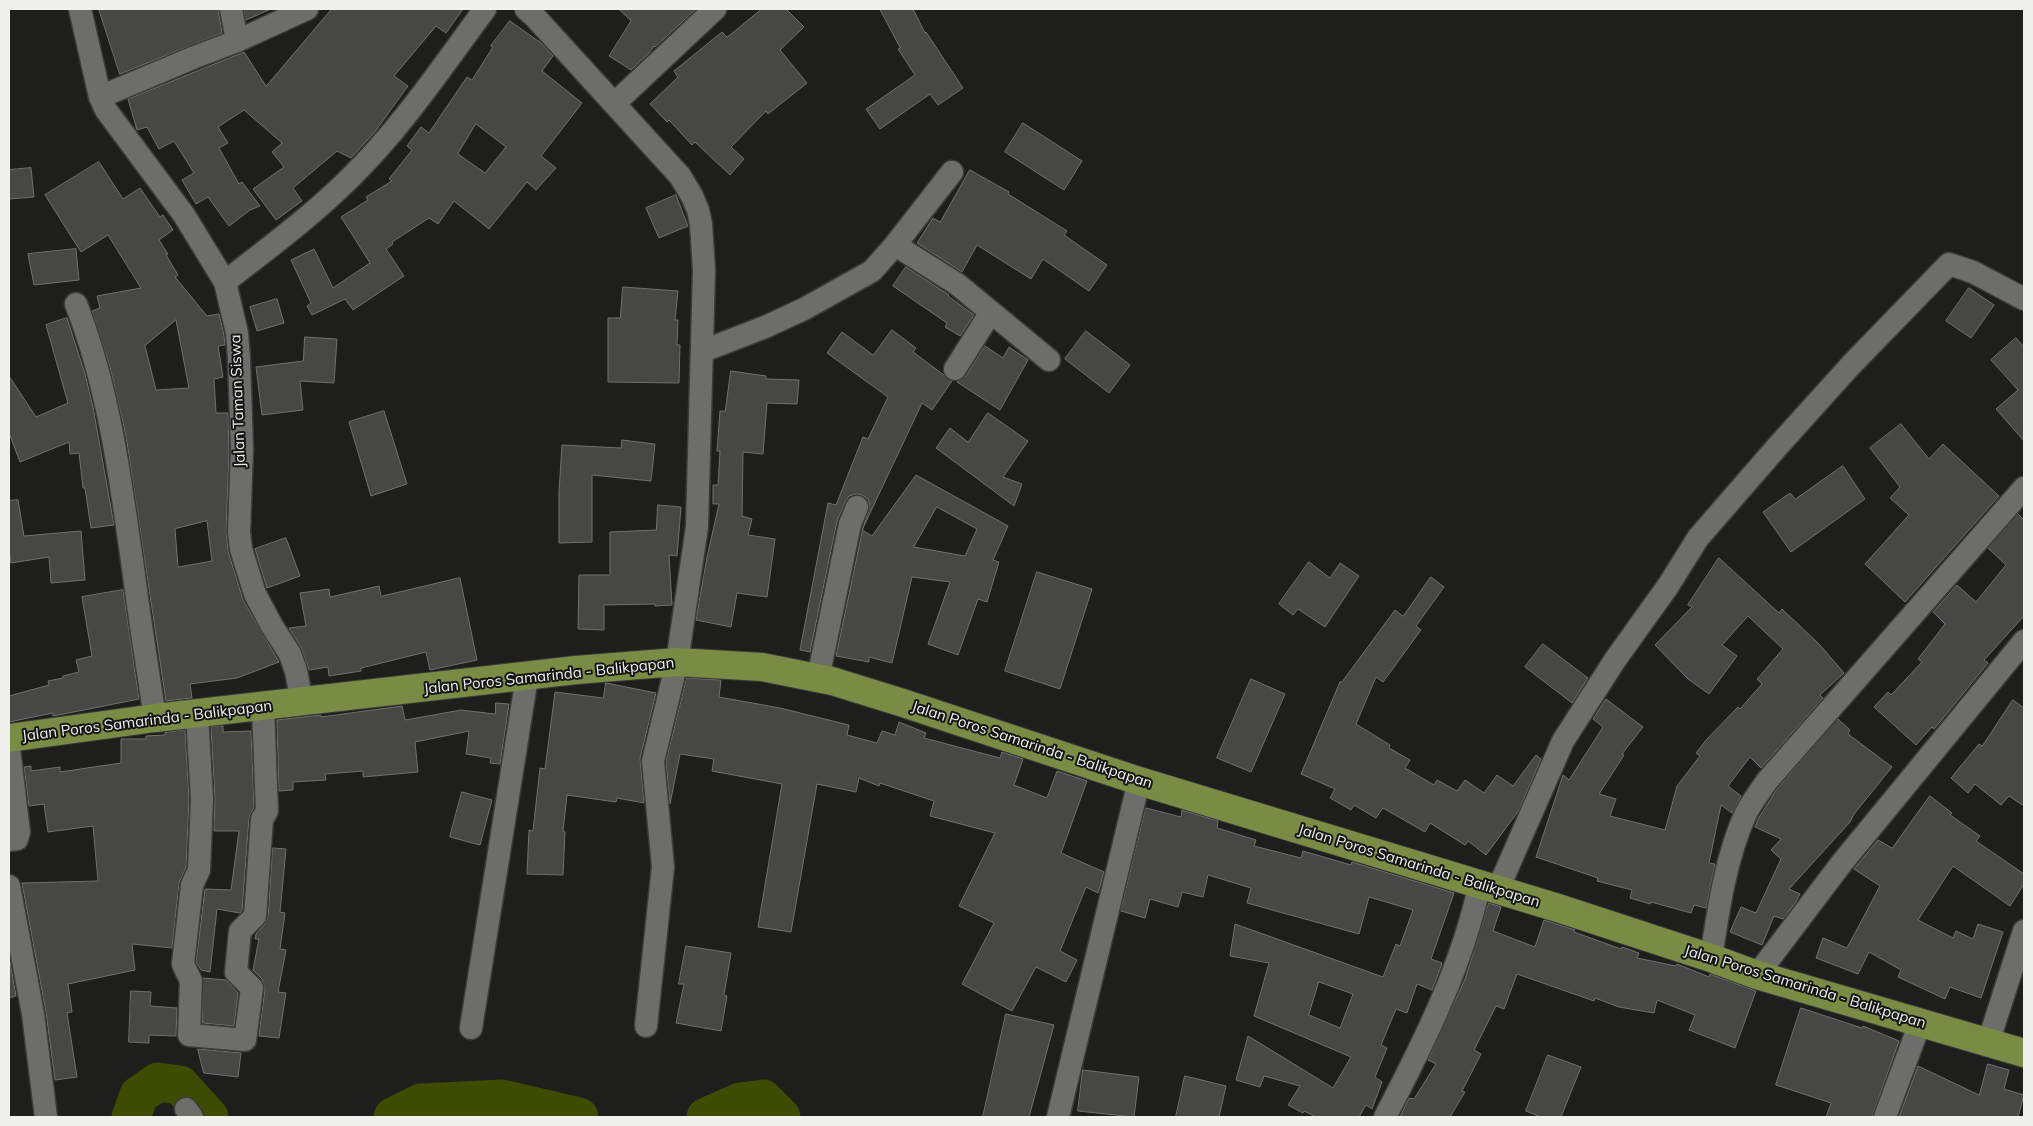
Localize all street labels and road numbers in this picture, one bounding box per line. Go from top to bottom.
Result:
street label: Jalan Taman Siswa [227,334,249,468]
street label: Jalan Poros Samarinda - Balikpapan [423,654,675,698]
street label: Jalan Poros Samarinda - Balikpapan [21,697,273,745]
street label: Jalan Poros Samarinda - Balikpapan [909,698,1155,792]
street label: Jalan Poros Samarinda - Balikpapan [1296,821,1542,911]
street label: Jalan Poros Samarinda - Balikpapan [1682,942,1928,1032]

